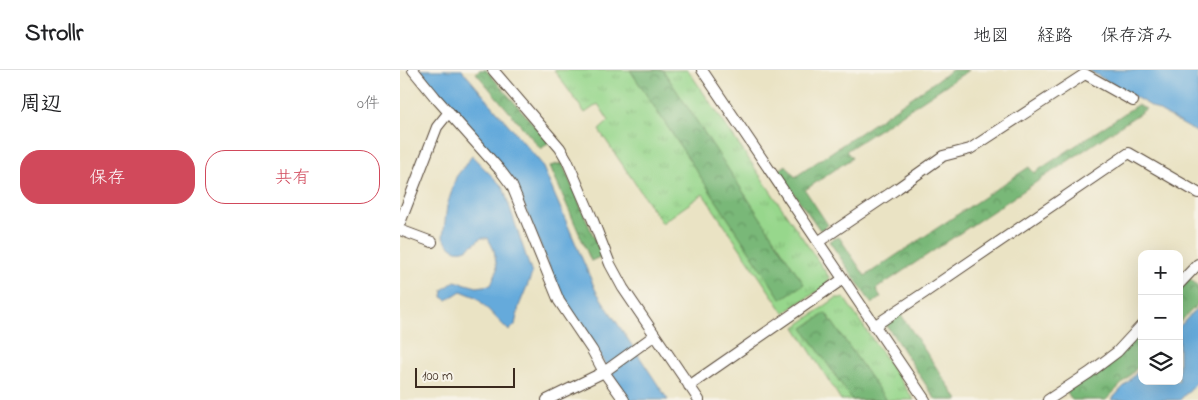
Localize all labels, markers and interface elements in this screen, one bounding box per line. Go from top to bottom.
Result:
text: Strollr [25,17,83,52]
text: 地図 [973,24,1009,50]
text: 経路 [1037,24,1073,50]
text: 保存済み [1101,24,1173,50]
text: 周辺 [20,90,62,120]
text: 0件 [357,92,380,116]
button: 保存 [20,150,195,204]
button: 共有 [205,150,380,204]
map controls [1138,250,1183,385]
button: + [1138,250,1183,295]
button: − [1138,295,1183,340]
button: layers [1138,340,1183,385]
scale bar [415,365,515,388]
text: 100 m [422,366,453,387]

